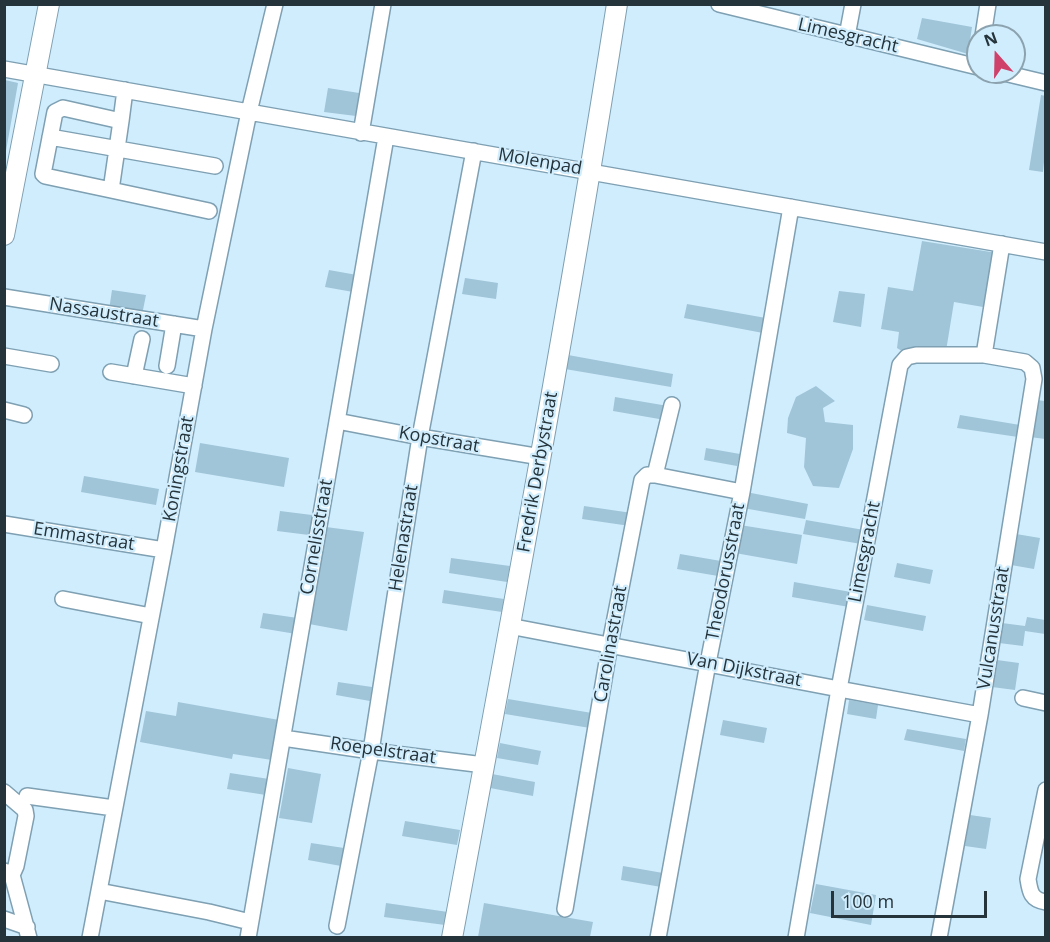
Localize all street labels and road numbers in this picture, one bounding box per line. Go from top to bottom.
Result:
street label: Limesgracht [796,14,900,58]
street label: Molenpad [496,144,584,180]
street label: Nassaustraat [48,294,160,332]
street label: Fredrik Derbystraat [513,390,563,554]
street label: Koningstraat [159,414,199,524]
street label: Kopstraat [397,422,481,458]
street label: Cornelisstraat [296,477,338,597]
street label: Helenastraat [385,483,423,593]
street label: Limesgracht [845,500,885,604]
street label: Theodorusstraat [702,501,750,643]
street label: Emmastraat [32,518,136,556]
street label: Vulcanusstraat [974,565,1014,691]
street label: Carolinastraat [590,584,632,704]
street label: Van Dijkstraat [685,648,803,692]
street label: Roepelstraat [329,733,437,769]

